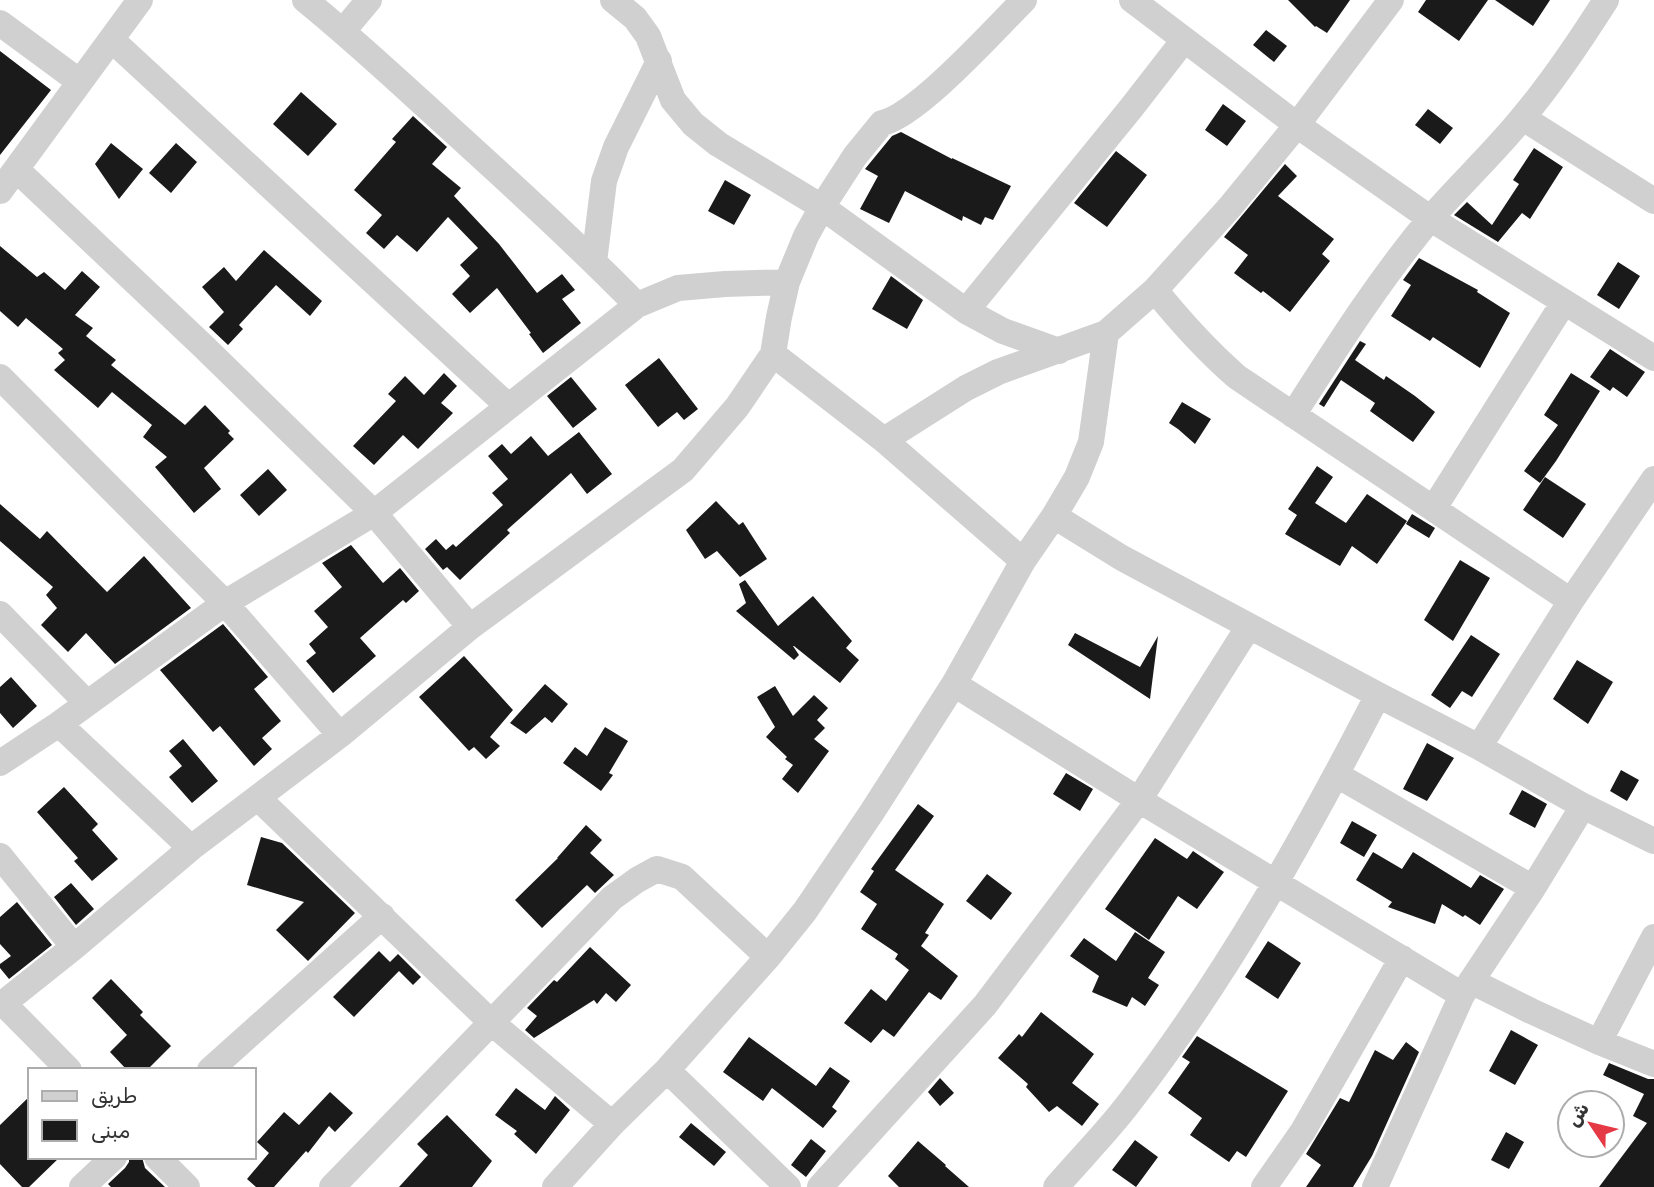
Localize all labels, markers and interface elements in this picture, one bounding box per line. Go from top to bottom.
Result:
legend [28,1068,256,1159]
text: طريق [91,1083,137,1108]
north arrow [1556,1089,1626,1159]
text: ش [1561,1098,1594,1131]
text: مبنى [91,1118,130,1143]

